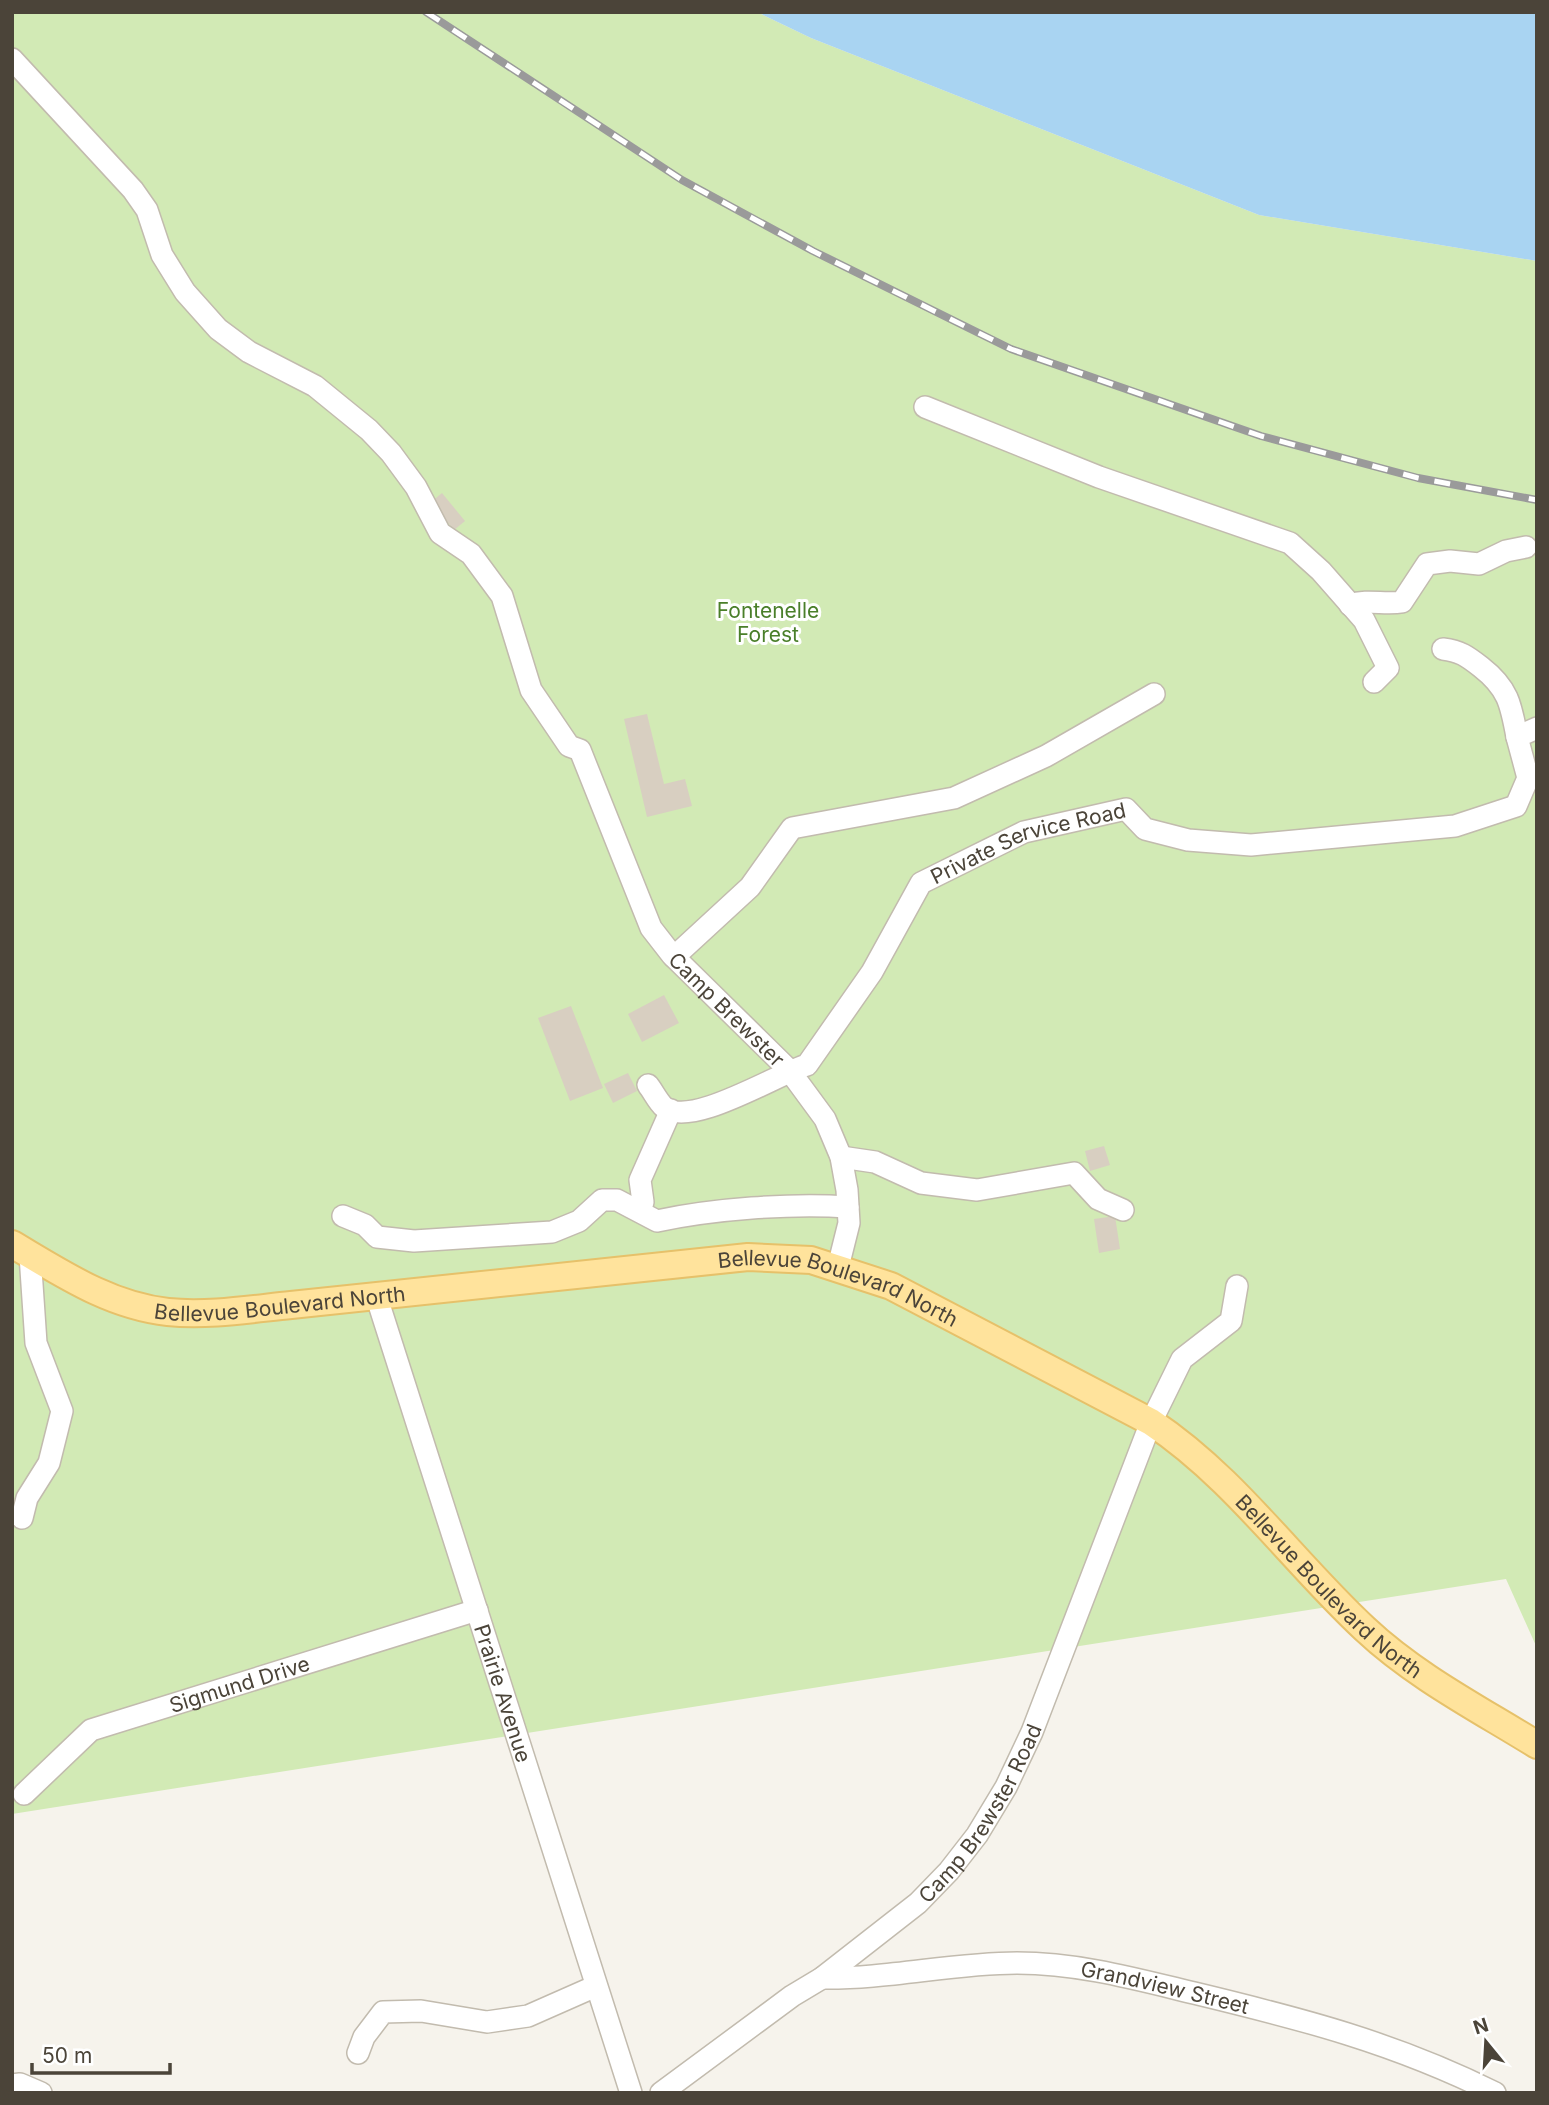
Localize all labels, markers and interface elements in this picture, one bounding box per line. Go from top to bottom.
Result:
park label: Fontenelle Forest [717,598,819,647]
street label: Private Service Road [926,797,1128,889]
street label: Camp Brewster [664,947,790,1071]
street label: Bellevue Boulevard North [716,1245,963,1331]
street label: Bellevue Boulevard North [153,1281,407,1326]
street label: Bellevue Boulevard North [1231,1489,1427,1683]
street label: Prairie Avenue [469,1621,537,1765]
street label: Sigmund Drive [166,1650,313,1717]
street label: Camp Brewster Road [913,1720,1046,1908]
street label: Grandview Street [1079,1956,1252,2019]
north arrow [1451,2007,1521,2077]
text: N [1470,2013,1491,2039]
scale bar [32,2032,170,2076]
text: 50 m [42,2043,92,2068]

